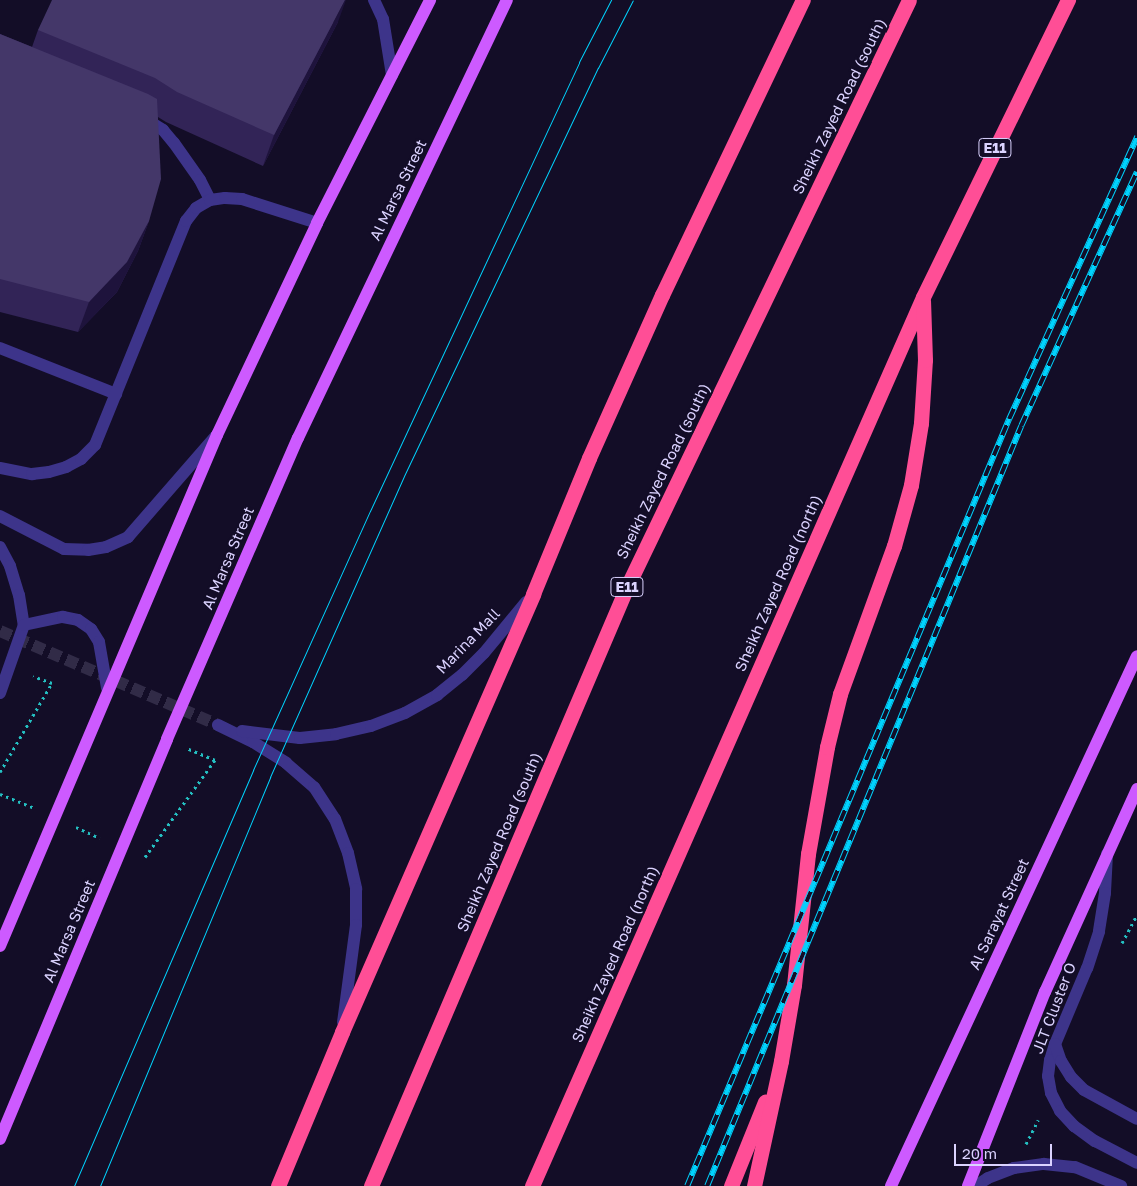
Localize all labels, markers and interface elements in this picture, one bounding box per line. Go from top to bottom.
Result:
street label: Sheikh Zayed Road (south) [789,15,889,197]
road number: E11 [978,136,1012,160]
street label: Al Marsa Street [366,137,430,243]
street label: Sheikh Zayed Road (south) [613,380,713,562]
street label: Sheikh Zayed Road (north) [731,492,825,674]
street label: Al Marsa Street [198,504,258,612]
road number: E11 [610,576,644,598]
street label: Marina Mall [432,605,504,677]
street label: Sheikh Zayed Road (south) [453,750,545,934]
street label: Al Sarayat Street [965,856,1033,972]
street label: Sheikh Zayed Road (north) [568,863,662,1045]
street label: Al Marsa Street [39,877,99,985]
street label: JLT Cluster O [1028,960,1080,1056]
scale bar [957,1134,1054,1166]
text: 20 m [962,1144,997,1162]

